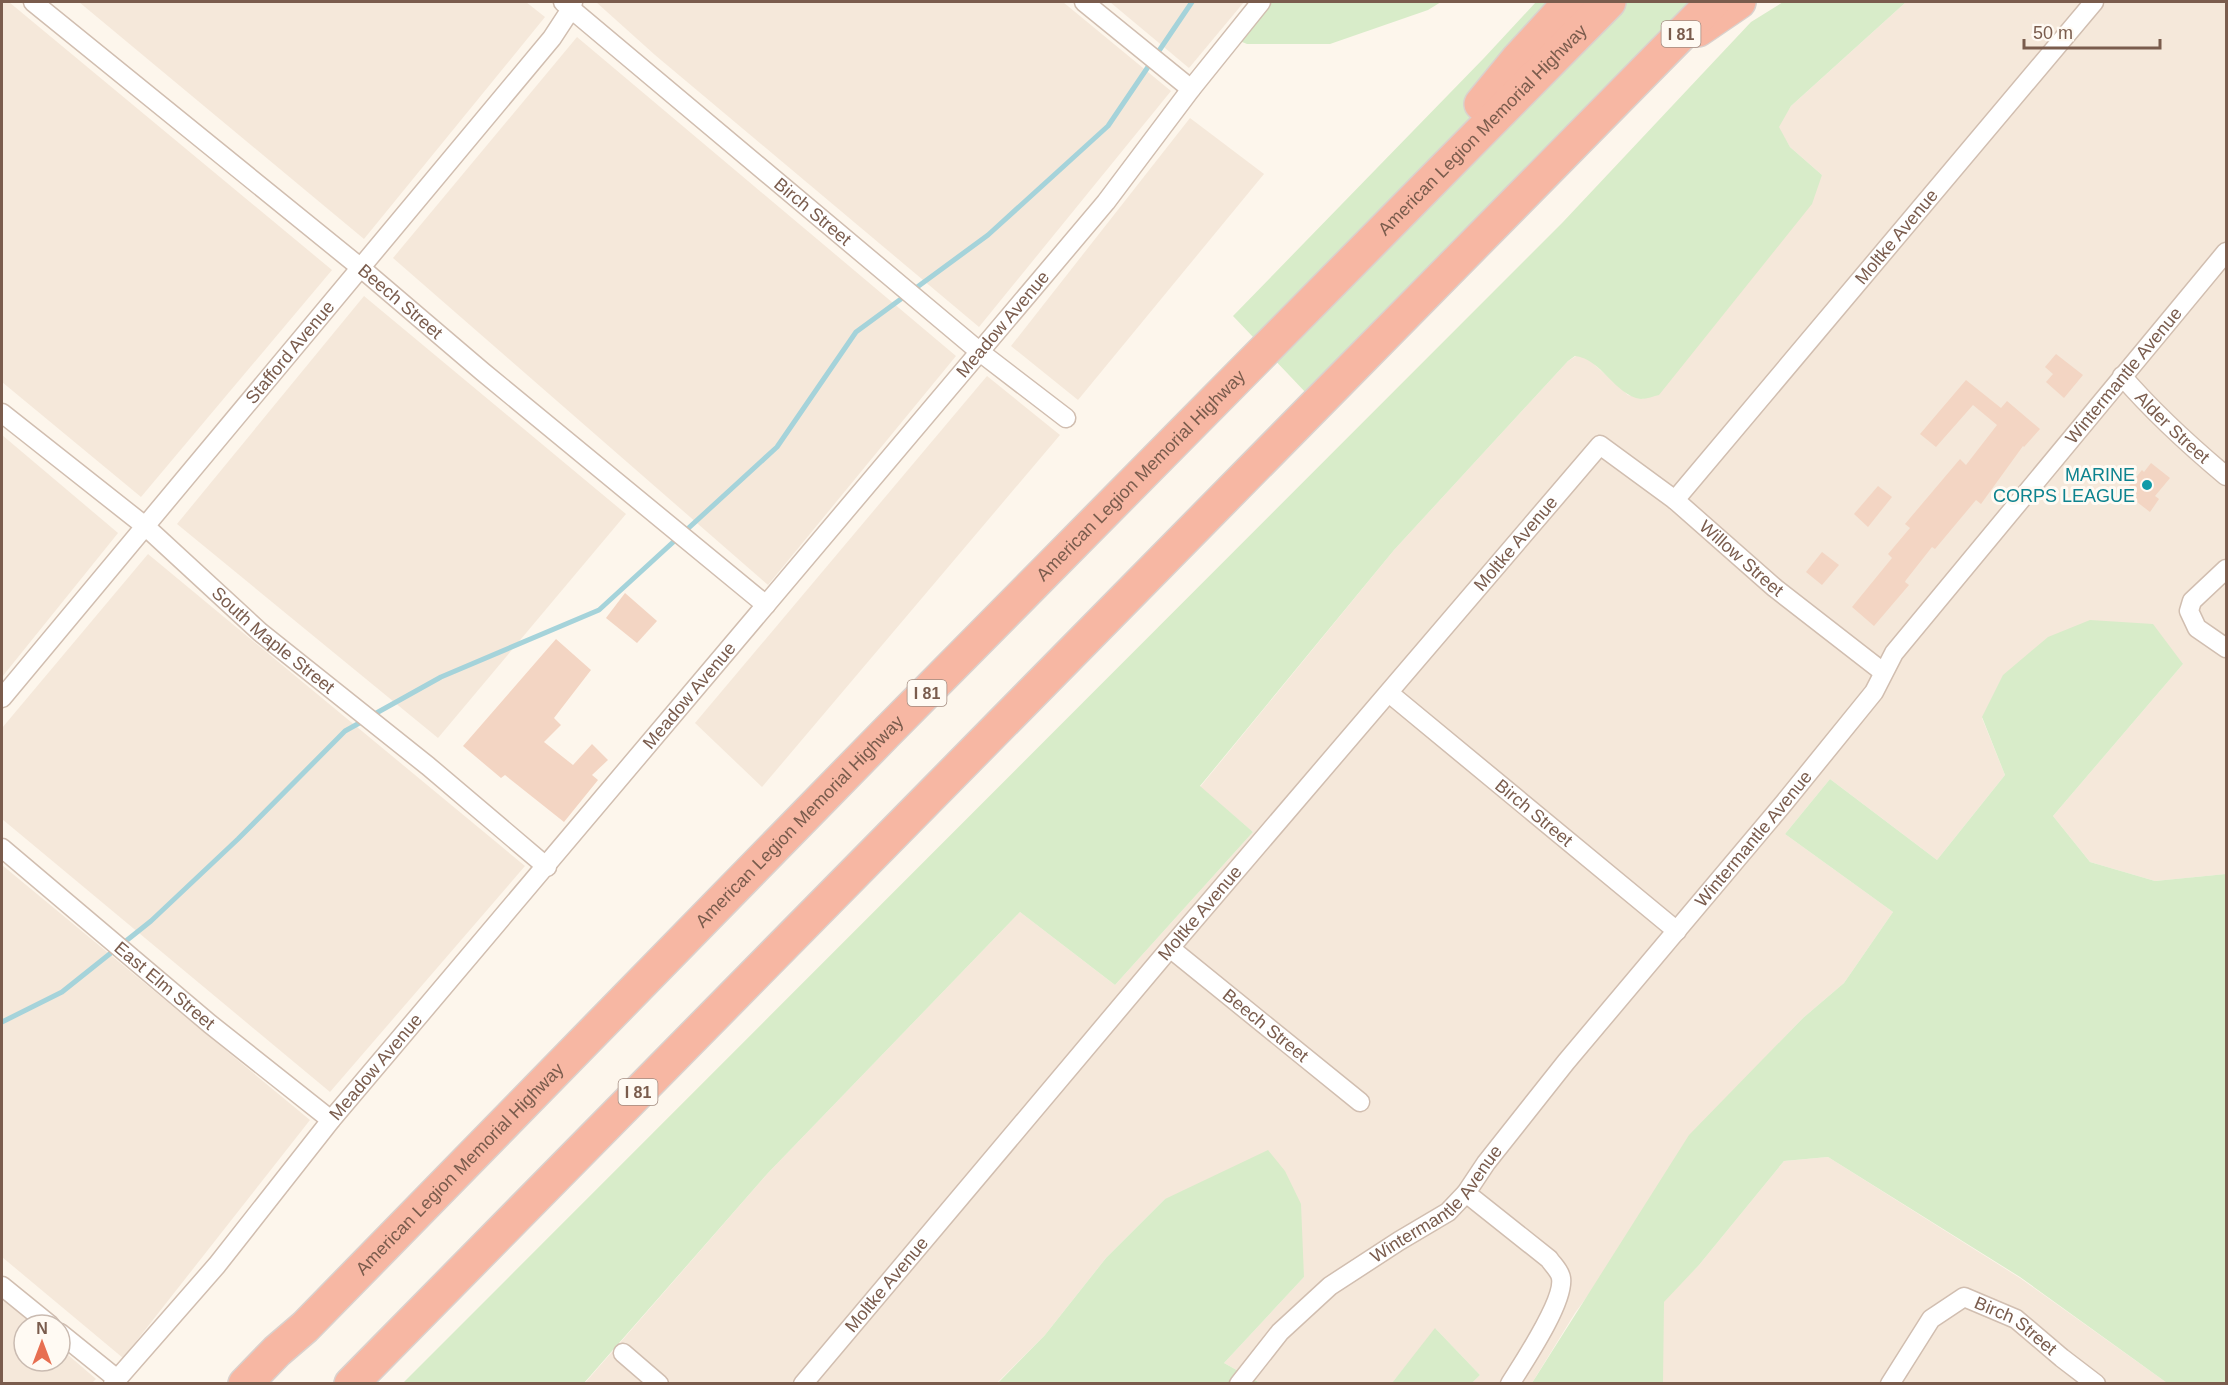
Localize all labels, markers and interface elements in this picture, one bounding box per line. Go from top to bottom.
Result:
scale bar [2024,12,2160,50]
street label: American Legion Memorial Highway [1374,20,1591,239]
road number: I 81 [1662,21,1700,47]
text: 50 m [2033,23,2073,43]
street label: Birch Street [770,174,855,249]
street label: Moltke Avenue [1851,185,1942,288]
street label: Beech Street [354,260,446,343]
street label: Meadow Avenue [952,267,1053,381]
street label: Stafford Avenue [242,297,339,408]
street label: Wintermantle Avenue [2062,303,2186,448]
street label: American Legion Memorial Highway [1032,366,1249,585]
street label: Alder Street [2131,387,2214,467]
place label: MARINE CORPS LEAGUE [1993,465,2135,506]
marker: MARINE CORPS LEAGUE [2140,478,2154,492]
street label: Moltke Avenue [1470,492,1562,595]
street label: Willow Street [1695,516,1787,601]
street label: South Maple Street [208,583,339,697]
street label: Meadow Avenue [639,638,740,753]
road number: I 81 [908,680,946,706]
street label: American Legion Memorial Highway [692,711,907,931]
street label: Wintermantle Avenue [1691,767,1816,911]
street label: Birch Street [1491,775,1577,850]
street label: Moltke Avenue [1154,862,1246,964]
street label: East Elm Street [110,938,219,1034]
street label: Beech Street [1219,985,1312,1066]
street label: Meadow Avenue [325,1010,426,1124]
street label: American Legion Memorial Highway [352,1059,568,1279]
road number: I 81 [618,1079,658,1105]
street label: Wintermantle Avenue [1367,1141,1506,1267]
street label: Moltke Avenue [841,1233,932,1336]
street label: Birch Street [1972,1293,2061,1359]
north arrow [12,1313,72,1373]
text: N [36,1320,48,1337]

